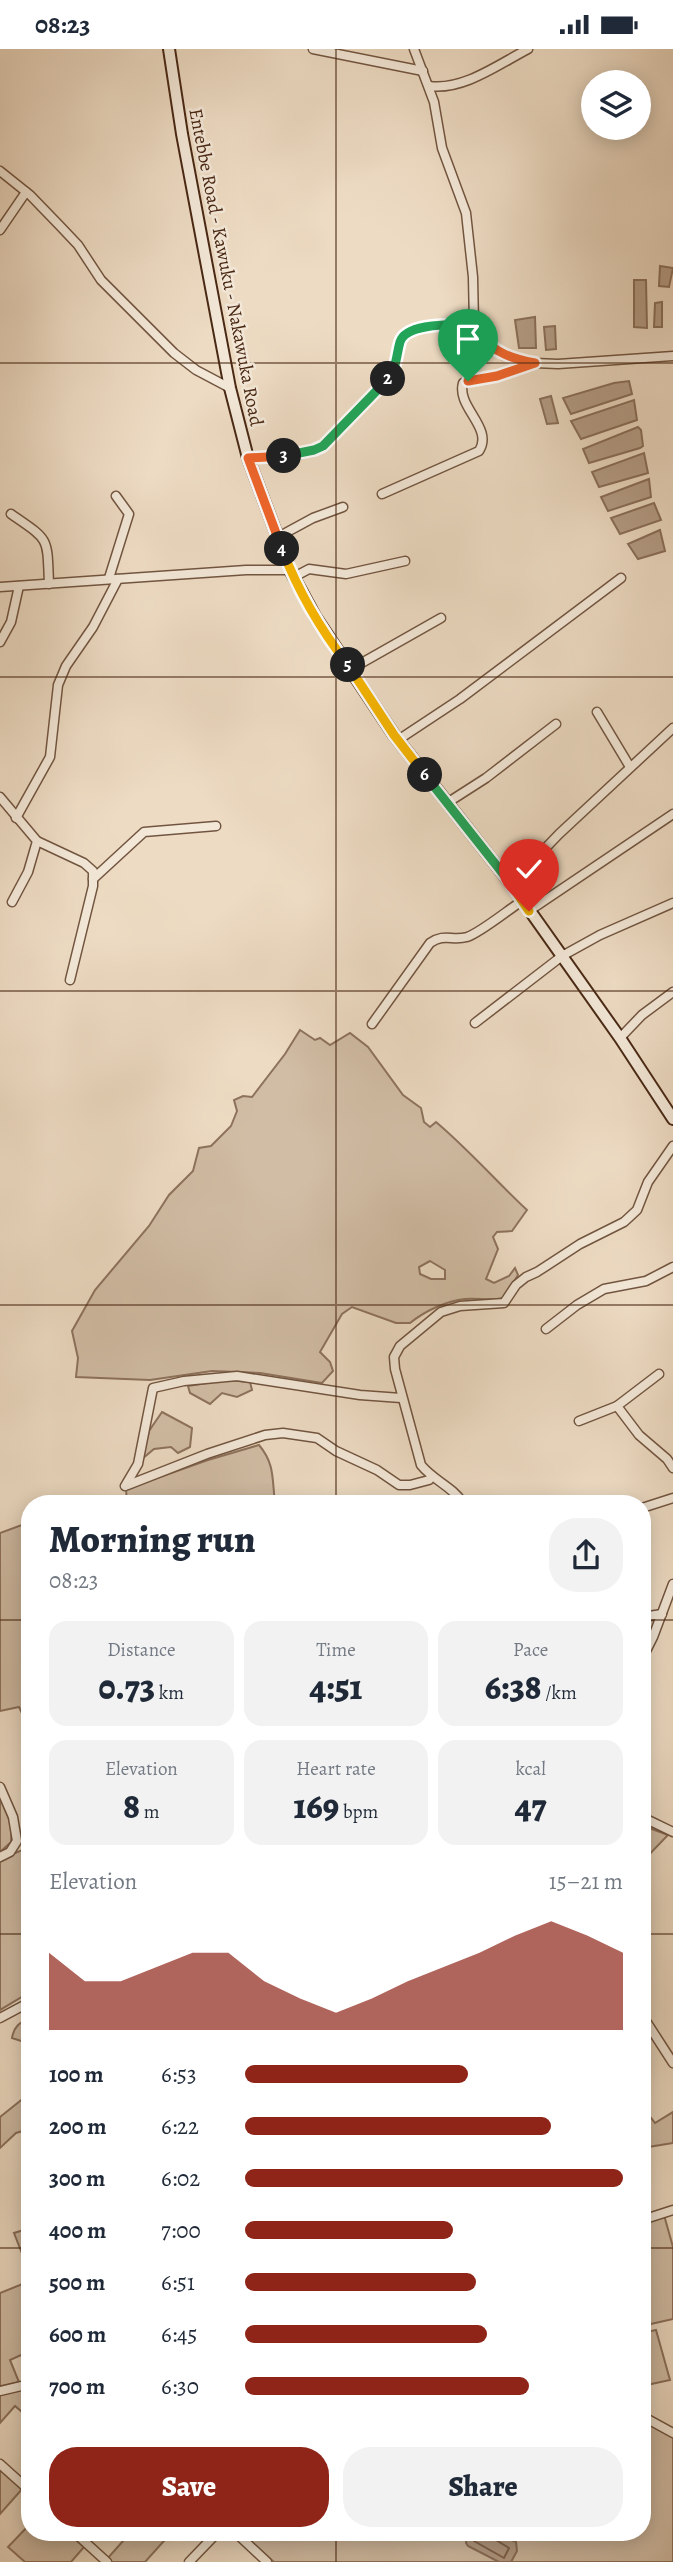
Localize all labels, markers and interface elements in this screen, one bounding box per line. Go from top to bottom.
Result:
text: 08:23 [35,7,90,42]
map controls [581,70,651,140]
button: layers [581,70,651,140]
street label: Entebbe Road - Kawuku - Nakawuka Road [182,106,270,429]
pin [438,309,498,381]
icon: arrive [449,320,487,358]
pin: 2 [370,361,406,397]
text: 2 [383,365,392,391]
pin: 3 [266,439,302,473]
text: 3 [279,442,288,468]
pin: 4 [264,531,300,567]
text: 4 [277,535,286,561]
pin: 5 [330,647,366,683]
text: 5 [343,651,352,677]
pin: 6 [408,757,442,793]
text: 6 [420,761,429,787]
pin [499,839,559,911]
icon: check [510,850,548,888]
text: Morning run [49,1513,256,1565]
button: share [549,1518,623,1592]
text: 08:23 [49,1565,98,1596]
text: Distance [107,1637,175,1663]
text: Time [316,1637,356,1663]
text: Pace [513,1637,548,1663]
text: 0.73 [99,1663,155,1711]
text: 4:51 [310,1663,362,1711]
text: 6:38 [485,1663,541,1711]
text: km [155,1680,184,1706]
text: /km [541,1680,577,1706]
text: Elevation [105,1756,178,1782]
text: Heart rate [296,1756,376,1782]
text: kcal [515,1756,546,1782]
text: 8 [123,1782,140,1830]
text: 169 [294,1782,339,1830]
text: 47 [515,1782,547,1830]
text: m [140,1799,159,1825]
text: bpm [339,1799,378,1825]
text: Elevation [49,1866,137,1897]
text: 15–21 m [549,1866,623,1897]
text: 100 m [49,2059,104,2090]
text: 6:53 [161,2059,197,2090]
text: 200 m [49,2111,107,2142]
text: 6:22 [161,2111,199,2142]
text: 300 m [49,2163,105,2194]
text: 6:02 [161,2163,200,2194]
text: 400 m [49,2215,106,2246]
text: 7:00 [161,2215,201,2246]
text: 500 m [49,2267,105,2298]
text: 6:51 [161,2267,195,2298]
text: 600 m [49,2319,106,2350]
text: 6:45 [161,2319,197,2350]
text: 700 m [49,2371,105,2402]
text: 6:30 [161,2371,199,2402]
button: Save [49,2447,329,2527]
button: Share [343,2447,623,2527]

